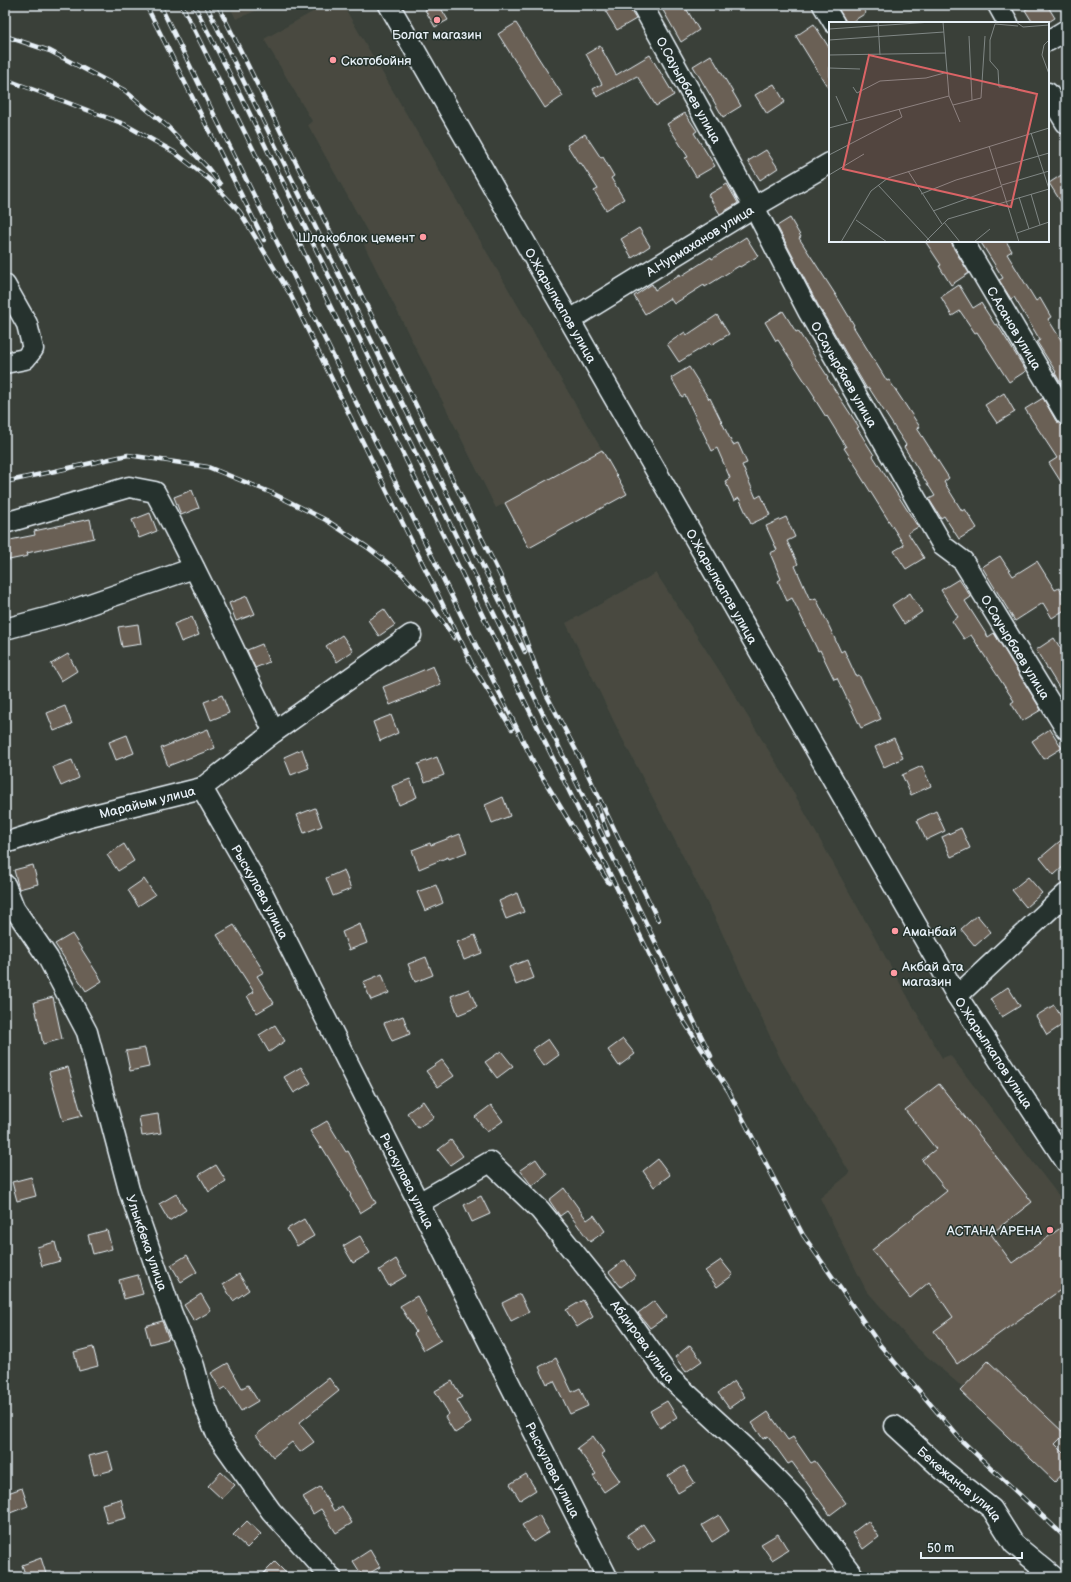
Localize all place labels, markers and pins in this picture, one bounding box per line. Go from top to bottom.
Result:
marker: Болат магазин [432,15,442,25]
place label: Болат магазин [392,27,482,43]
place label: Скотобойня [341,53,412,69]
marker: Скотобойня [328,55,338,65]
place label: Шлакоблок цемент [298,230,415,246]
marker: Шлакоблок цемент [418,232,428,242]
place label: Аманбай [902,924,957,940]
marker: Аманбай [890,926,900,936]
place label: Акбай ата магазин [901,959,964,990]
marker: Акбай ата магазин [889,968,899,978]
place label: АСТАНА АРЕНА [946,1223,1042,1239]
marker: АСТАНА АРЕНА [1045,1225,1055,1235]

